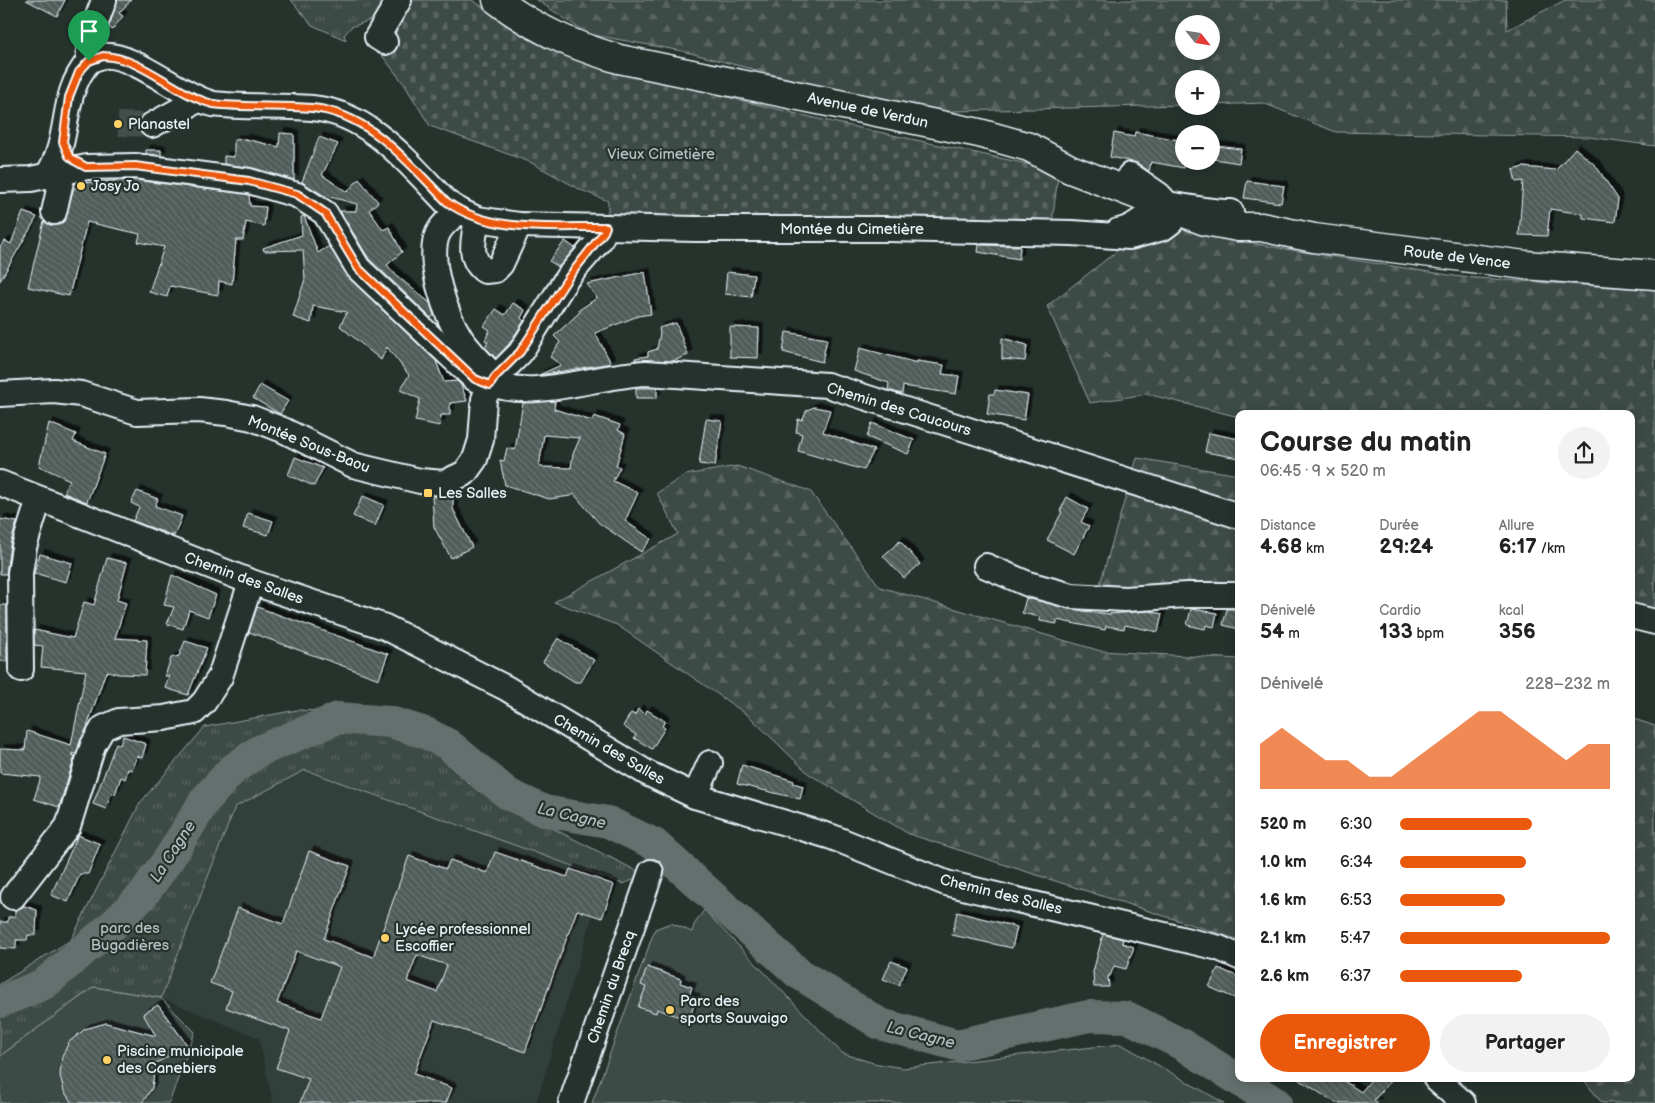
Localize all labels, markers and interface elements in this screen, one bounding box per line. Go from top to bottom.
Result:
pin [68,10,110,61]
north arrow [1175,15,1220,60]
map controls [1175,15,1220,170]
icon: arrive [75,17,103,45]
button: + [1175,70,1220,115]
street label: Avenue de Verdun [806,88,930,133]
place label: Planastel [128,115,190,134]
marker: Planastel [112,118,124,130]
button: − [1175,125,1220,170]
park label: Vieux Cimetière [607,145,715,164]
place label: Josy Jo [91,177,140,196]
marker: Josy Jo [75,180,87,192]
street label: Montée du Cimetière [780,220,924,239]
street label: Route de Vence [1402,241,1512,274]
street label: Chemin des Caucours [824,378,974,441]
street label: Montée Sous-Baou [245,411,373,478]
text: Course du matin [1260,426,1472,459]
button: share [1558,427,1610,479]
text: 06:45 · 9 × 520 m [1260,462,1386,481]
place label: Les Salles [438,484,507,503]
marker: Les Salles [422,487,434,499]
text: Distance [1260,517,1316,534]
text: Durée [1379,517,1419,534]
text: Allure [1499,517,1534,534]
text: 4.68 [1260,534,1302,559]
text: 29:24 [1379,534,1433,559]
text: 6:17 [1499,534,1537,559]
text: km [1302,540,1325,557]
text: /km [1537,540,1565,557]
street label: Chemin des Salles [182,548,307,609]
text: Dénivelé [1260,602,1315,619]
text: Cardio [1379,602,1421,619]
text: kcal [1499,602,1524,619]
text: 54 [1260,619,1285,644]
text: 133 [1379,619,1413,644]
text: 356 [1499,619,1536,644]
text: m [1285,625,1300,642]
text: bpm [1413,625,1444,642]
text: Dénivelé [1260,675,1323,694]
text: 228–232 m [1525,675,1610,694]
street label: Chemin des Salles [550,710,668,789]
water label: La Cagne [536,799,608,834]
text: 520 m [1260,815,1306,834]
text: 6:30 [1340,815,1372,834]
water label: La Cagne [146,818,200,886]
text: 1.0 km [1260,853,1307,872]
text: 6:34 [1340,853,1373,872]
street label: Chemin des Salles [938,870,1065,919]
text: 1.6 km [1260,891,1306,910]
text: 6:53 [1340,891,1372,910]
park label: parc des Bugadières [91,919,170,955]
place label: Lycée professionnel Escoffier [395,920,531,956]
street label: Chemin du Brecq [583,928,640,1046]
text: 2.1 km [1260,929,1306,948]
text: 5:47 [1340,929,1370,948]
marker: Lycée professionnel Escoffier [379,932,391,944]
text: 2.6 km [1260,967,1309,986]
text: 6:37 [1340,967,1371,986]
place label: Parc des sports Sauvaigo [680,992,788,1028]
marker: Parc des sports Sauvaigo [664,1004,676,1016]
button: Enregistrer [1260,1014,1430,1072]
button: Partager [1440,1014,1610,1072]
water label: La Cagne [885,1018,957,1053]
place label: Piscine municipale des Canebiers [117,1042,244,1078]
marker: Piscine municipale des Canebiers [101,1054,113,1066]

